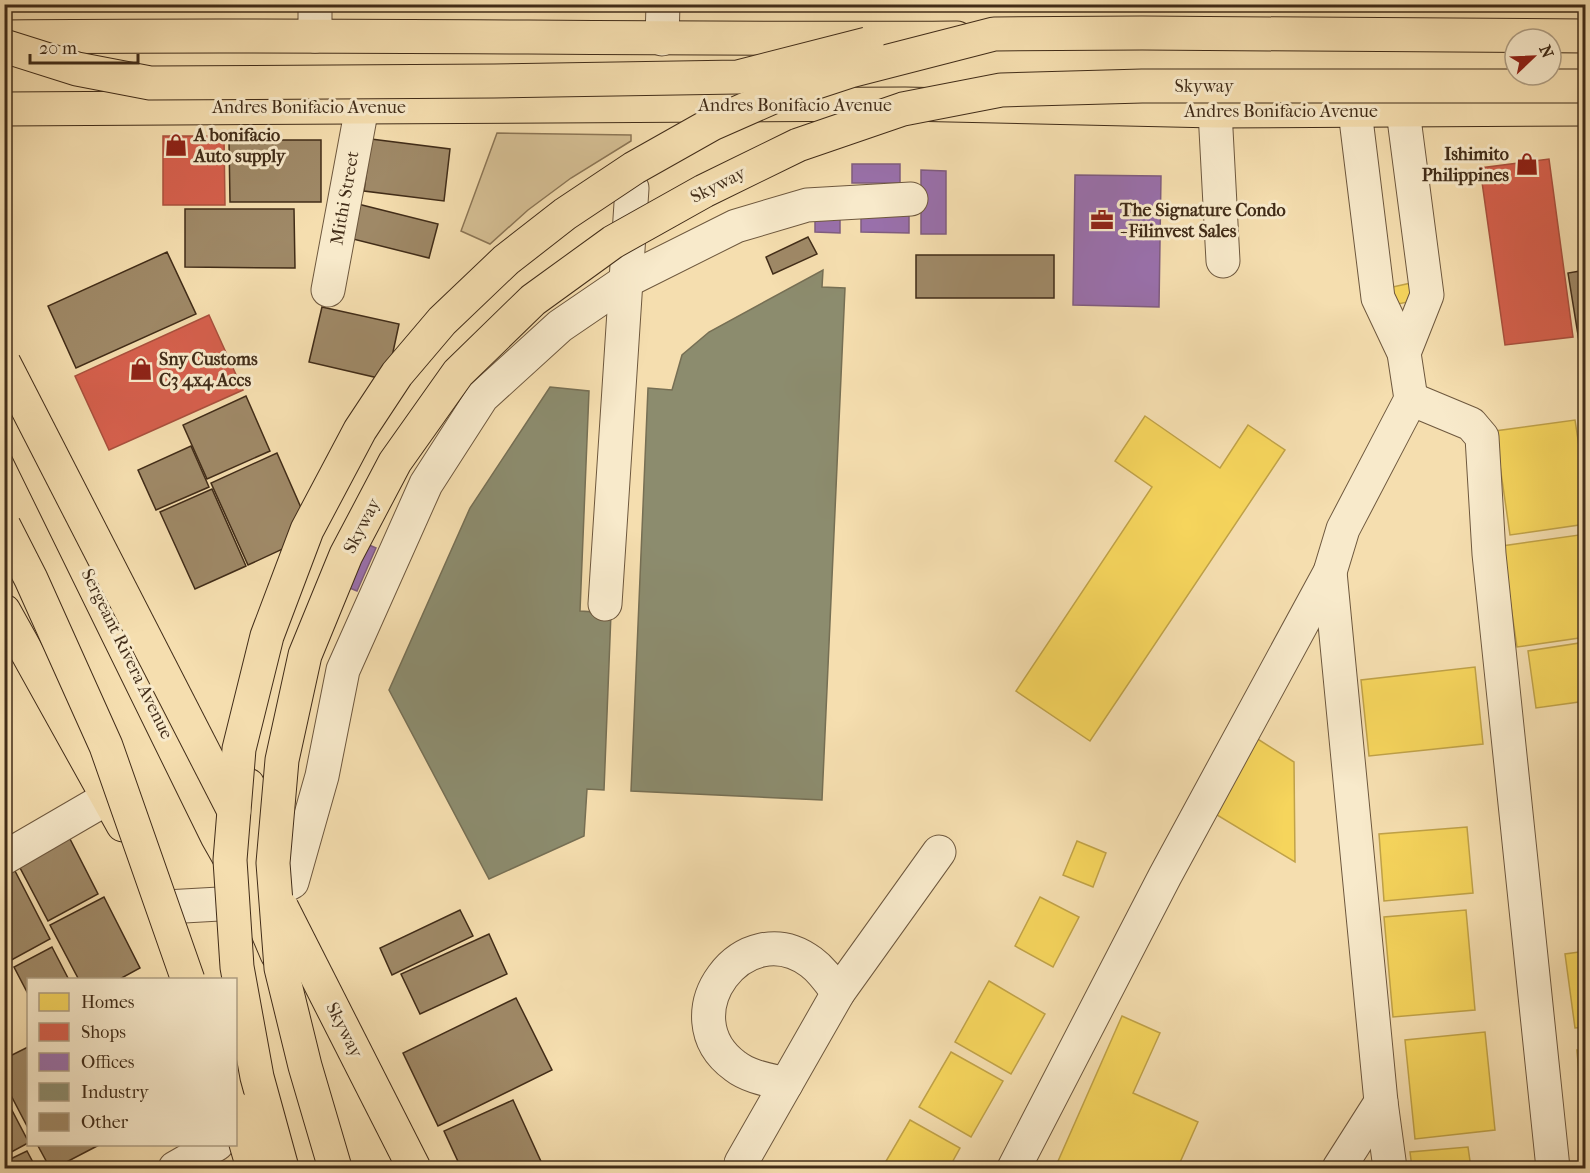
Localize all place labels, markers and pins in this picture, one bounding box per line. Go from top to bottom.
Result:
place label: A bonifacio Auto supply [193,125,287,167]
shop icon: A bonifacio Auto supply [163,132,189,158]
place label: Ishimito Philippines [1422,144,1509,186]
shop icon: Ishimito Philippines [1514,151,1540,177]
place label: The Signature Condo - Filinvest Sales [1119,200,1286,242]
office icon: The Signature Condo - Filinvest Sales [1089,207,1115,233]
place label: Sny Customs C3 4x4 Accs [159,349,258,391]
shop icon: Sny Customs C3 4x4 Accs [128,356,154,382]

